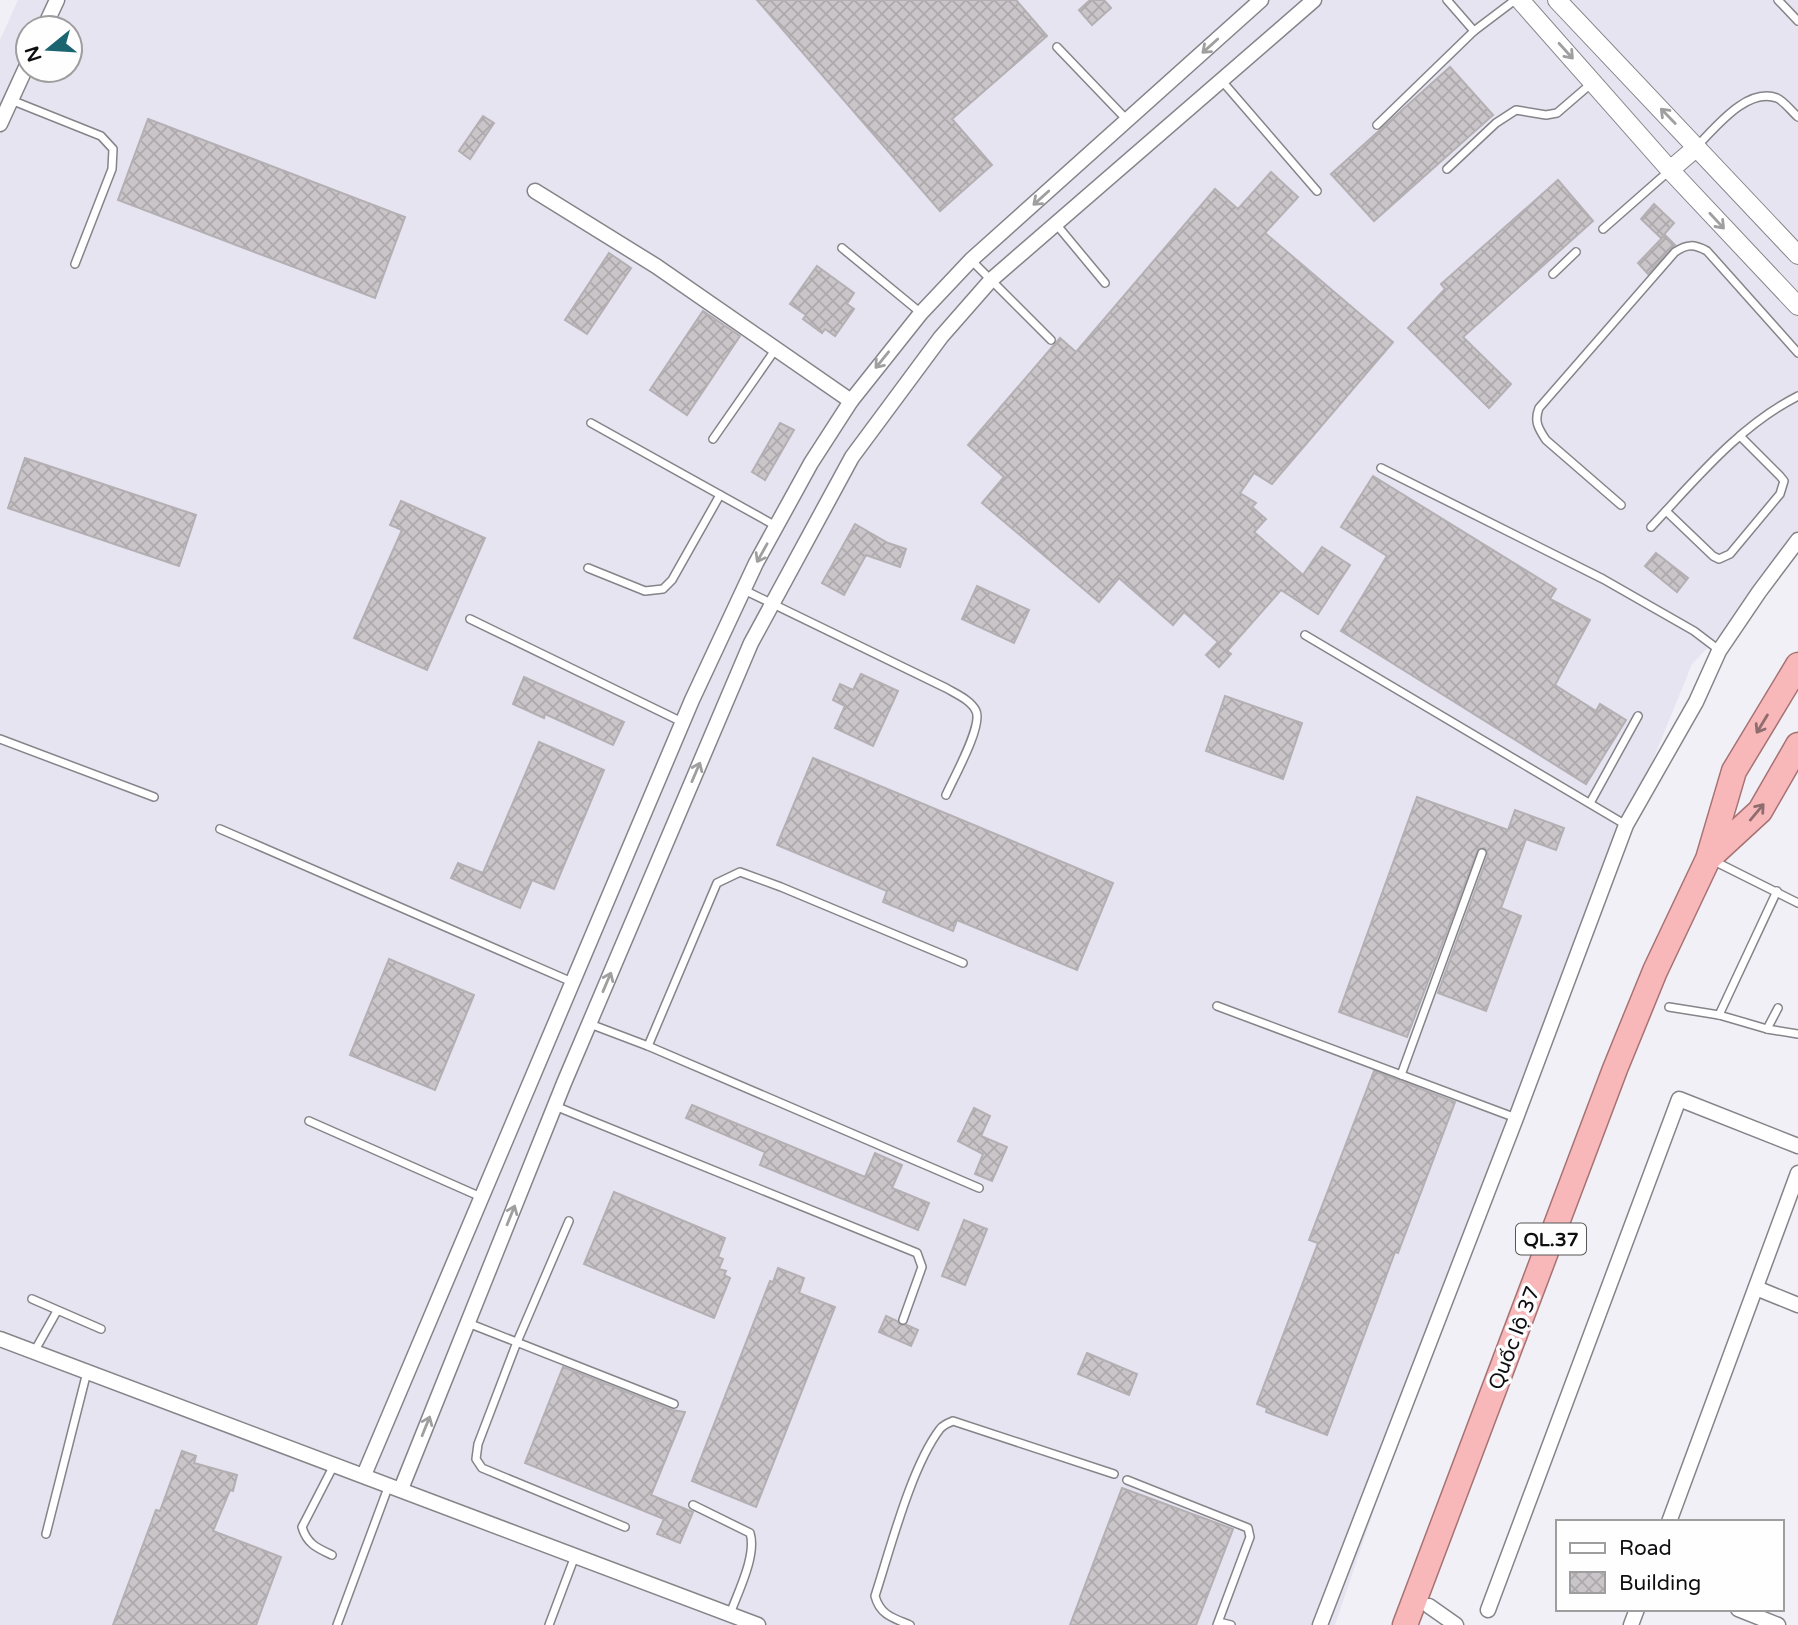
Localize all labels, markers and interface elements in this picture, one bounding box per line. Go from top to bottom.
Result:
north arrow [14,14,84,84]
one-way arrow [1202,37,1219,54]
one-way arrow [1558,42,1574,60]
text: N [21,43,47,65]
one-way arrow [1659,108,1676,125]
one-way arrow [1033,189,1050,206]
one-way arrow [1709,212,1726,229]
one-way arrow [875,350,890,368]
one-way arrow [755,542,769,562]
one-way arrow [1755,713,1769,733]
one-way arrow [690,762,703,784]
one-way arrow [1750,803,1765,821]
one-way arrow [601,971,614,993]
one-way arrow [505,1204,518,1226]
road number: QL.37 [1516,1224,1586,1254]
street label: Quốc lộ 37 [1483,1283,1546,1394]
one-way arrow [421,1416,434,1437]
legend [1556,1520,1784,1611]
text: Road [1619,1536,1672,1561]
text: Building [1619,1571,1701,1596]

